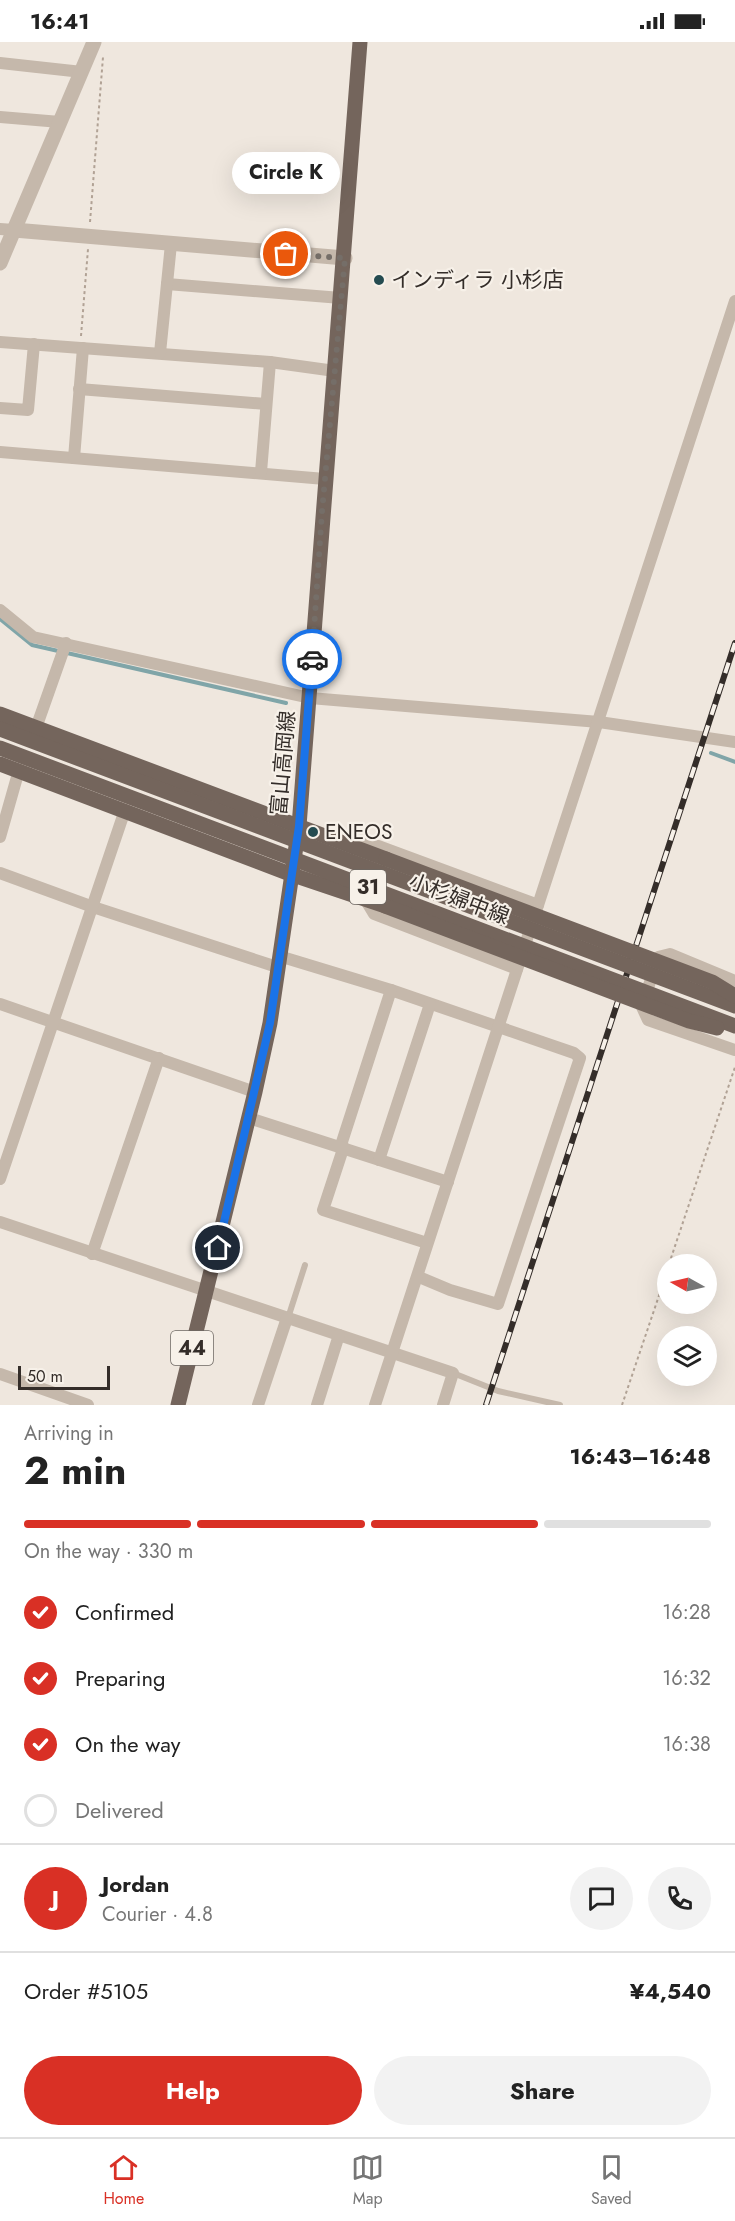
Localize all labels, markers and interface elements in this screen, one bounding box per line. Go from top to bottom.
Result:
text: 16:41 [30,5,90,37]
callout: Circle K [232,152,340,194]
text: Circle K [249,158,323,187]
pin [260,228,311,279]
icon: bag [269,237,302,270]
place label: インディラ 小杉店 [391,265,564,295]
marker: インディラ 小杉店 [372,273,386,287]
courier [282,629,342,689]
icon: car [296,643,329,676]
street label: 富山高岡線 [263,709,303,817]
place label: ENEOS [325,817,392,847]
marker: ENEOS [306,825,320,839]
street label: 小杉婦中線 [405,866,513,932]
road number: 31 [350,870,386,904]
pin [192,1222,243,1273]
icon: home [201,1231,234,1264]
north arrow [657,1254,717,1314]
map controls [657,1254,717,1386]
button: layers [657,1326,717,1386]
road number: 44 [171,1331,213,1365]
scale bar [18,1363,110,1390]
text: 50 m [27,1365,63,1388]
text: Arriving in [24,1419,114,1448]
text: 16:43–16:48 [570,1440,711,1472]
text: 2 min [24,1442,126,1499]
text: On the way · 330 m [24,1537,193,1566]
icon: check [24,1596,57,1629]
text: Confirmed [75,1596,174,1628]
text: 16:28 [662,1598,711,1627]
icon: check [24,1662,57,1695]
text: Preparing [75,1662,166,1694]
text: 16:32 [662,1664,711,1693]
icon: check [24,1728,57,1761]
text: On the way [75,1728,180,1760]
text: 16:38 [663,1730,711,1759]
text: Delivered [75,1794,164,1826]
button: chat [570,1867,633,1930]
button: phone [648,1867,711,1930]
text: Jordan [102,1868,169,1900]
text: J [52,1882,59,1914]
text: Courier · 4.8 [102,1900,213,1929]
text: Order #5105 [24,1975,148,2007]
text: ¥4,540 [630,1975,711,2007]
button: Help [24,2056,362,2125]
button: Share [374,2056,711,2125]
tab: Home [103,2151,144,2210]
tab: Map [351,2151,384,2210]
tab: Saved [591,2151,632,2210]

